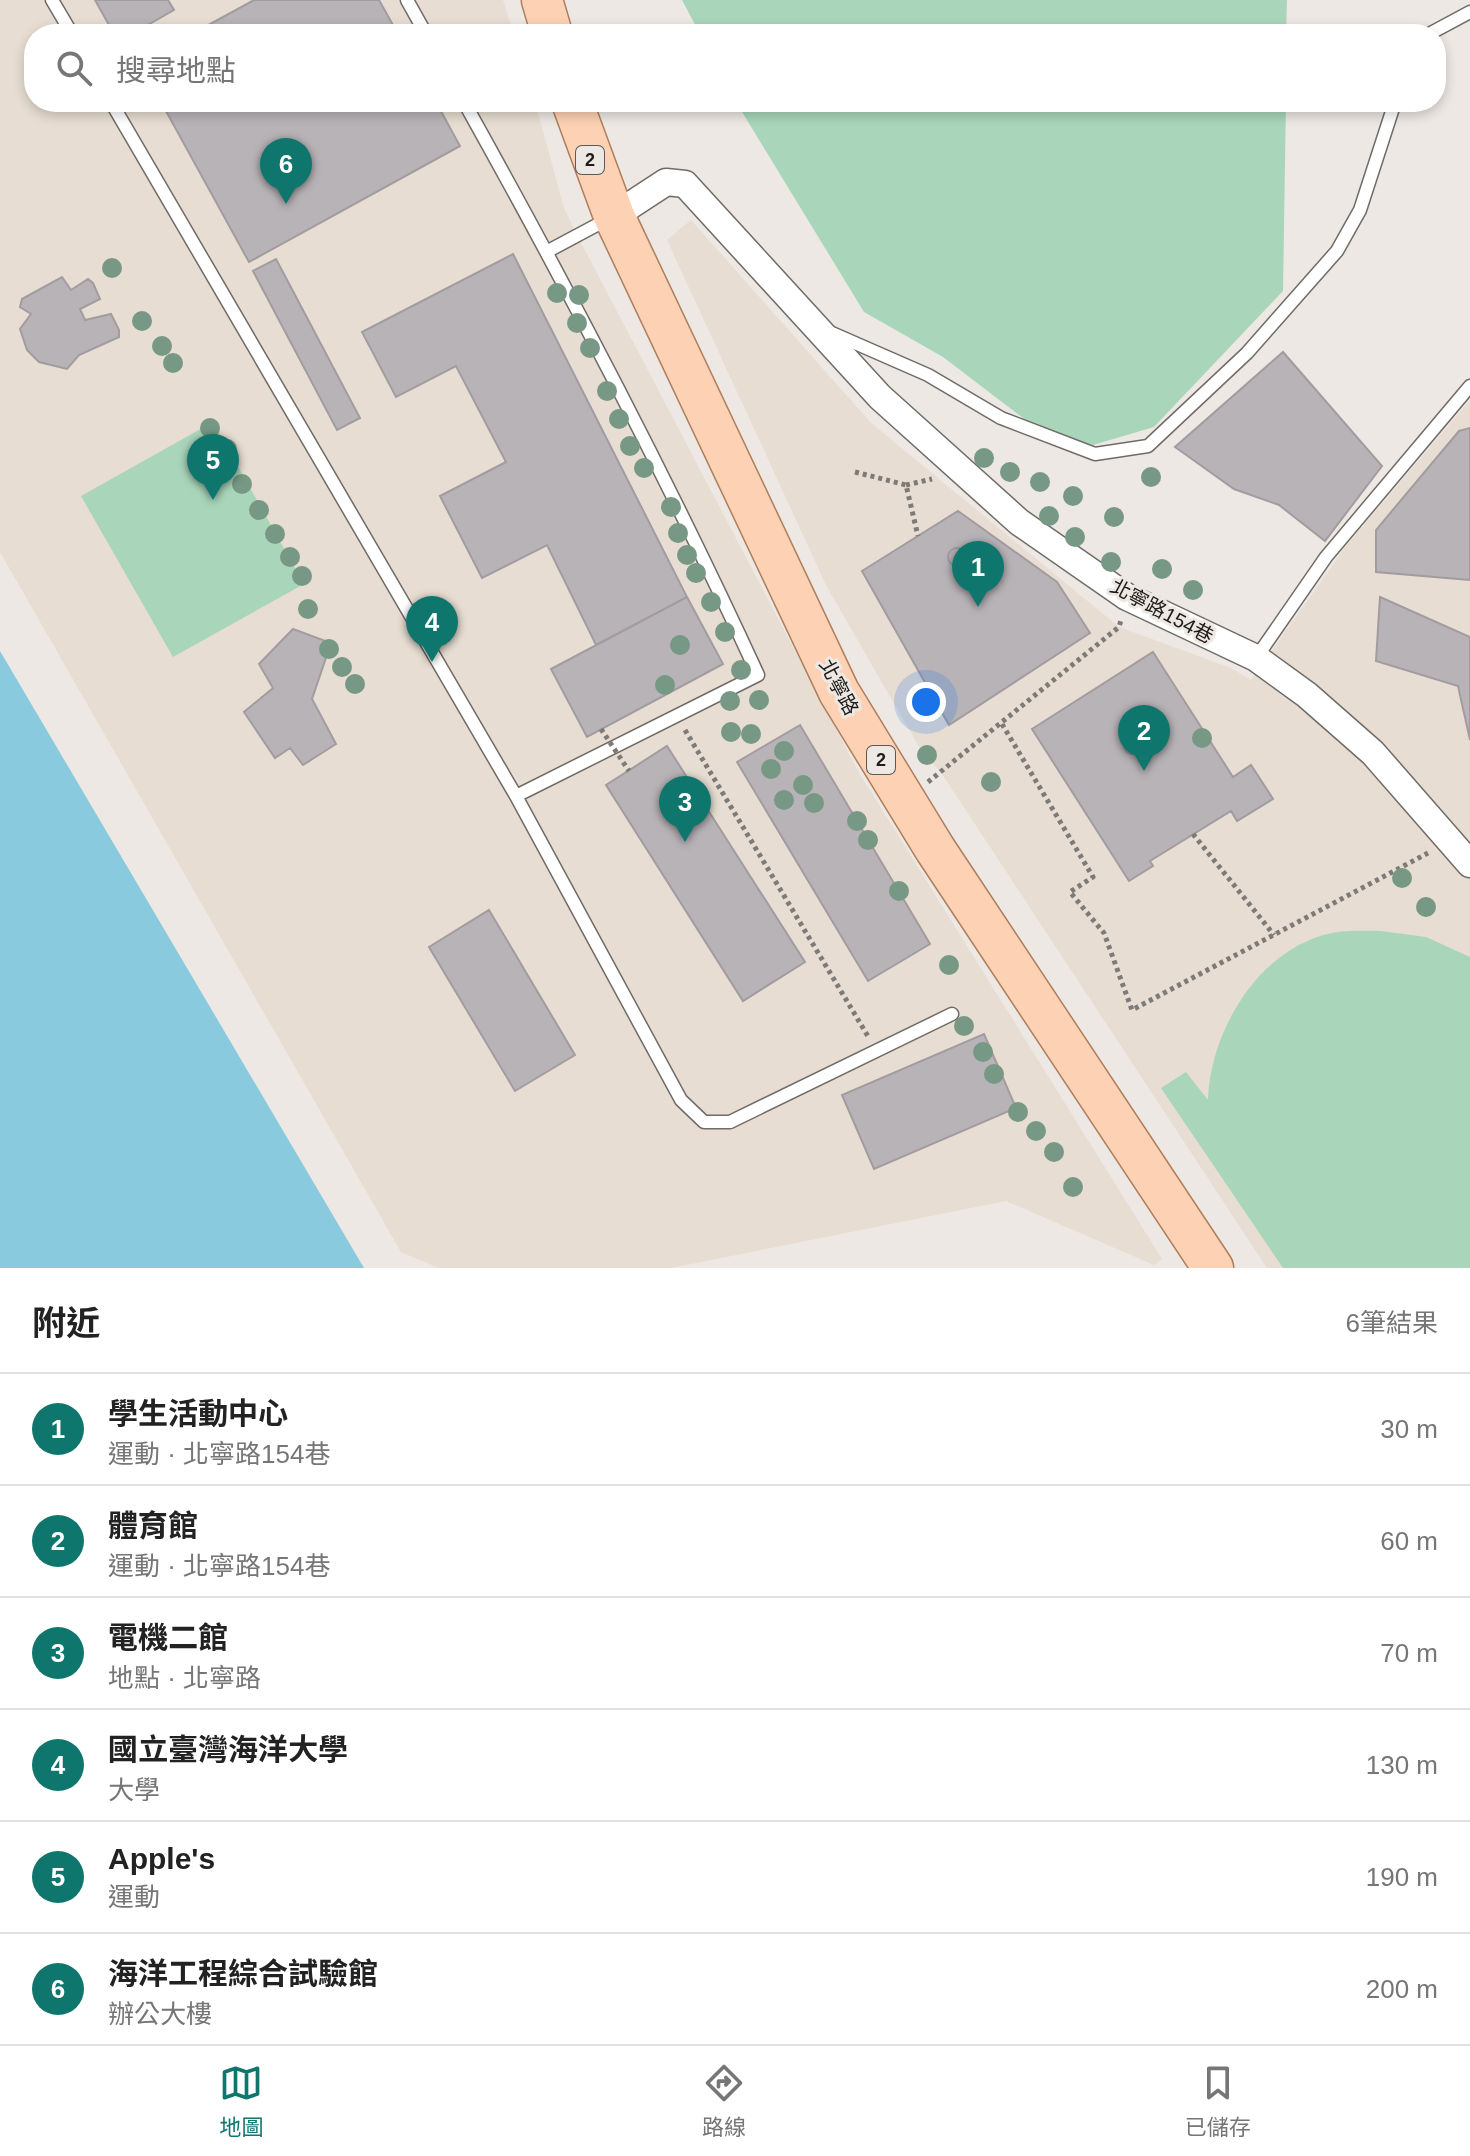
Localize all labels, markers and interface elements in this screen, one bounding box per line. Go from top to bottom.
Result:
search box [24,24,1446,112]
icon: search [52,46,96,90]
text: 搜尋地點 [116,54,236,87]
pin: 6 [260,138,312,204]
road number: 2 [576,146,604,174]
pin: 5 [187,434,239,500]
pin: 1 [952,541,1004,607]
street label: 北寧路154巷 [1107,575,1217,647]
pin: 4 [406,596,458,662]
street label: 北寧路 [815,655,863,719]
your location [906,682,946,722]
pin: 2 [1118,705,1170,771]
road number: 2 [867,746,895,774]
pin: 3 [659,776,711,842]
text: 附近 [32,1304,100,1342]
text: 6筆結果 [1346,1308,1438,1338]
text: 學生活動中心 [108,1397,288,1430]
text: 1 [51,1414,65,1444]
text: 30 m [1380,1414,1438,1444]
text: 運動 · 北寧路154巷 [108,1439,331,1469]
text: 體育館 [108,1509,198,1542]
text: 2 [51,1526,65,1556]
text: 60 m [1380,1526,1438,1556]
text: 運動 · 北寧路154巷 [108,1551,331,1581]
text: 電機二館 [108,1621,228,1654]
text: 3 [51,1638,65,1668]
text: 70 m [1380,1638,1438,1668]
text: 地點 · 北寧路 [108,1663,261,1693]
text: 國立臺灣海洋大學 [108,1733,348,1766]
text: 4 [51,1750,65,1780]
text: 130 m [1366,1750,1438,1780]
text: 大學 [108,1775,160,1805]
text: Apple's [108,1842,215,1875]
text: 5 [51,1862,65,1892]
text: 190 m [1366,1862,1438,1892]
text: 運動 [108,1882,160,1912]
text: 海洋工程綜合試驗館 [108,1957,378,1990]
text: 6 [51,1974,65,2004]
text: 200 m [1366,1974,1438,2004]
text: 辦公大樓 [108,1999,212,2029]
tab: 地圖 [219,2061,263,2141]
tab: 路線 [702,2061,746,2141]
tab: 已儲存 [1185,2061,1251,2141]

